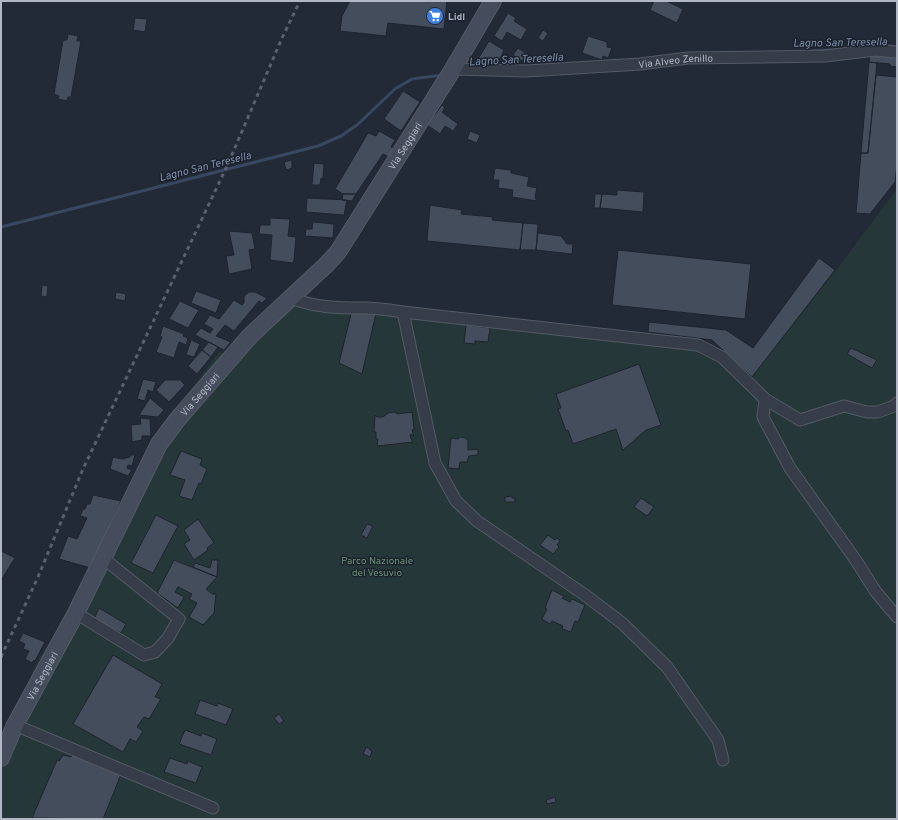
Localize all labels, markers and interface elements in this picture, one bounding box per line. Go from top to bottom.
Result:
supermarket icon: Lidl [425,6,445,26]
place label: Lidl [448,11,465,24]
water label: Lagno San Teresella [793,35,888,51]
water label: Lagno San Teresella [469,51,564,69]
street label: Via Alveo Zenillo [638,53,713,72]
street label: Via Seggiari [386,120,426,173]
water label: Lagno San Teresella [158,149,253,185]
street label: Via Seggiari [178,371,223,420]
park label: Parco Nazionale del Vesuvio [341,555,413,580]
street label: Via Seggiari [25,650,62,703]

